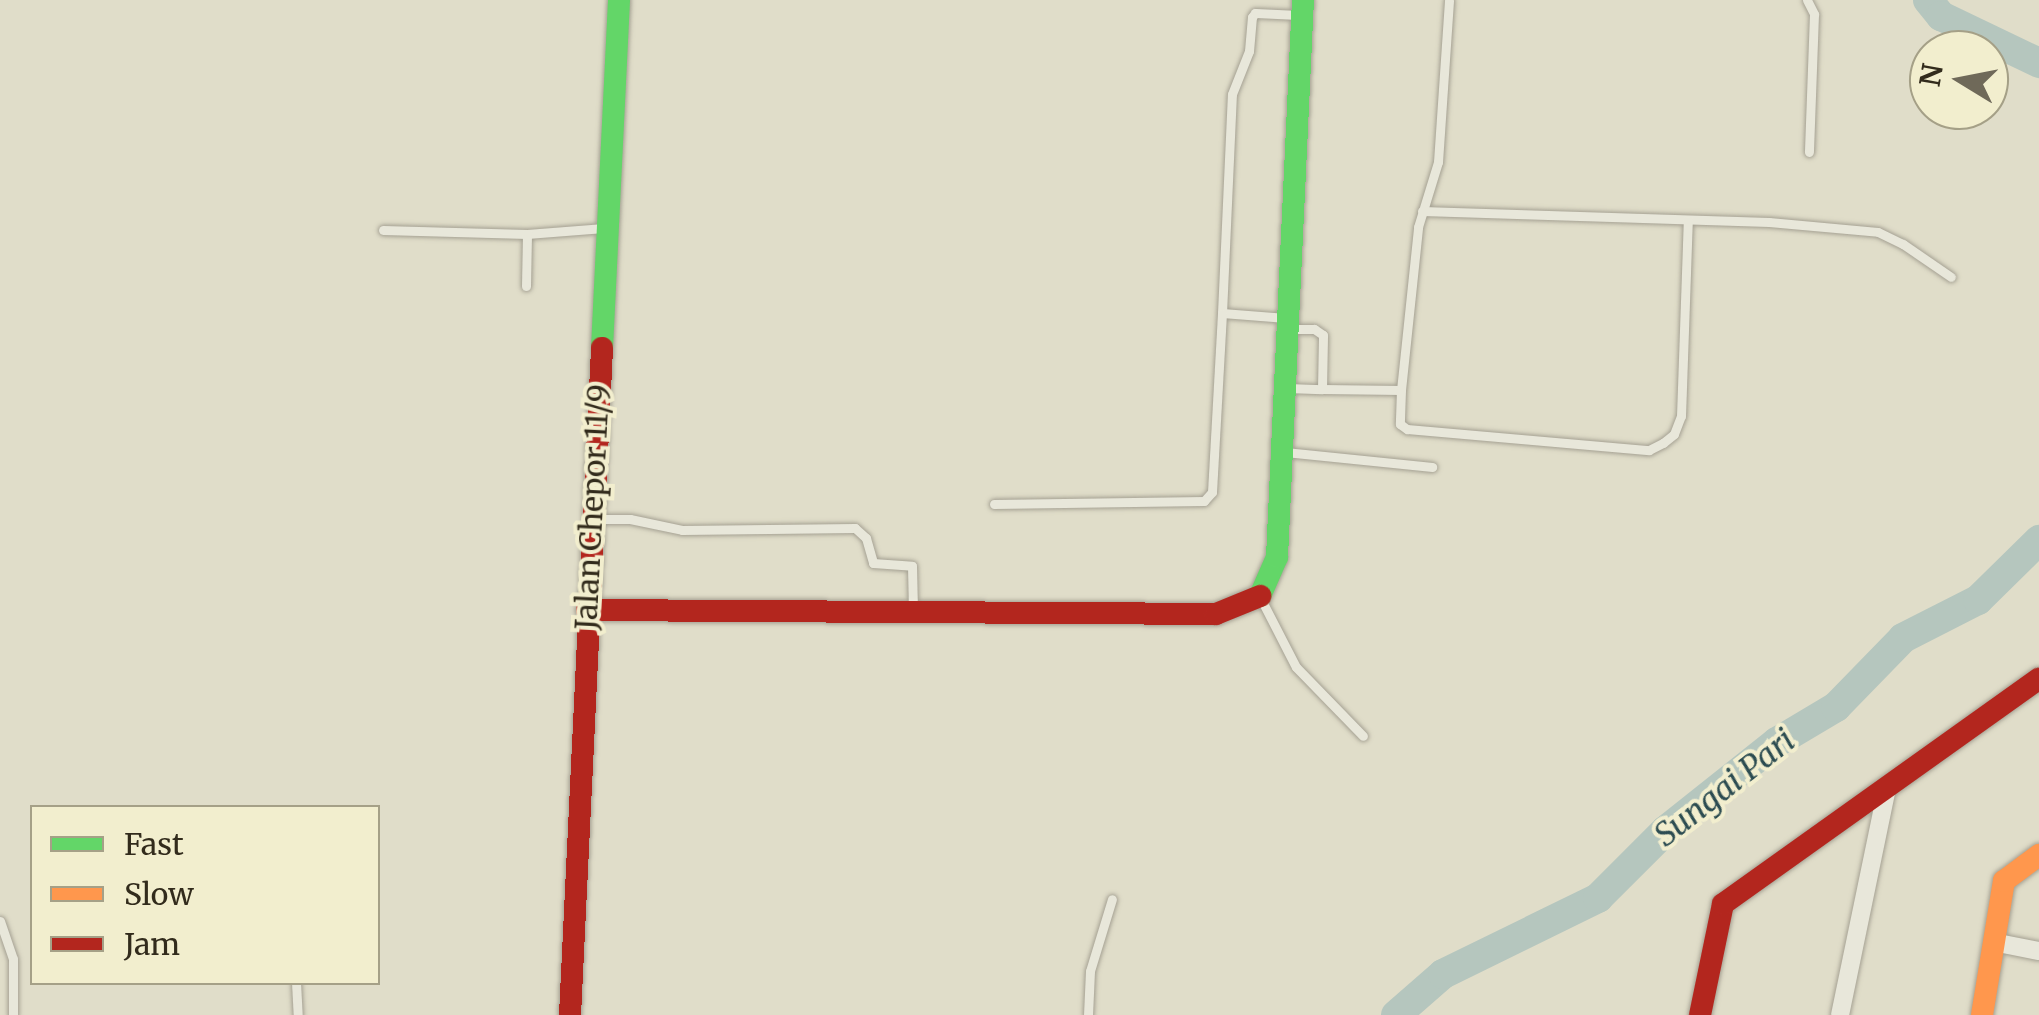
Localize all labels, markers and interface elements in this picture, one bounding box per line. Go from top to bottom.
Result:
north arrow [1909,30,2009,130]
text: N [1912,61,1951,89]
street label: Jalan Chepor 11/9 [568,383,616,631]
water label: Sungai Pari [1647,721,1803,855]
legend [30,805,380,985]
text: Fast [124,825,184,863]
text: Slow [124,875,194,913]
text: Jam [124,925,180,963]

